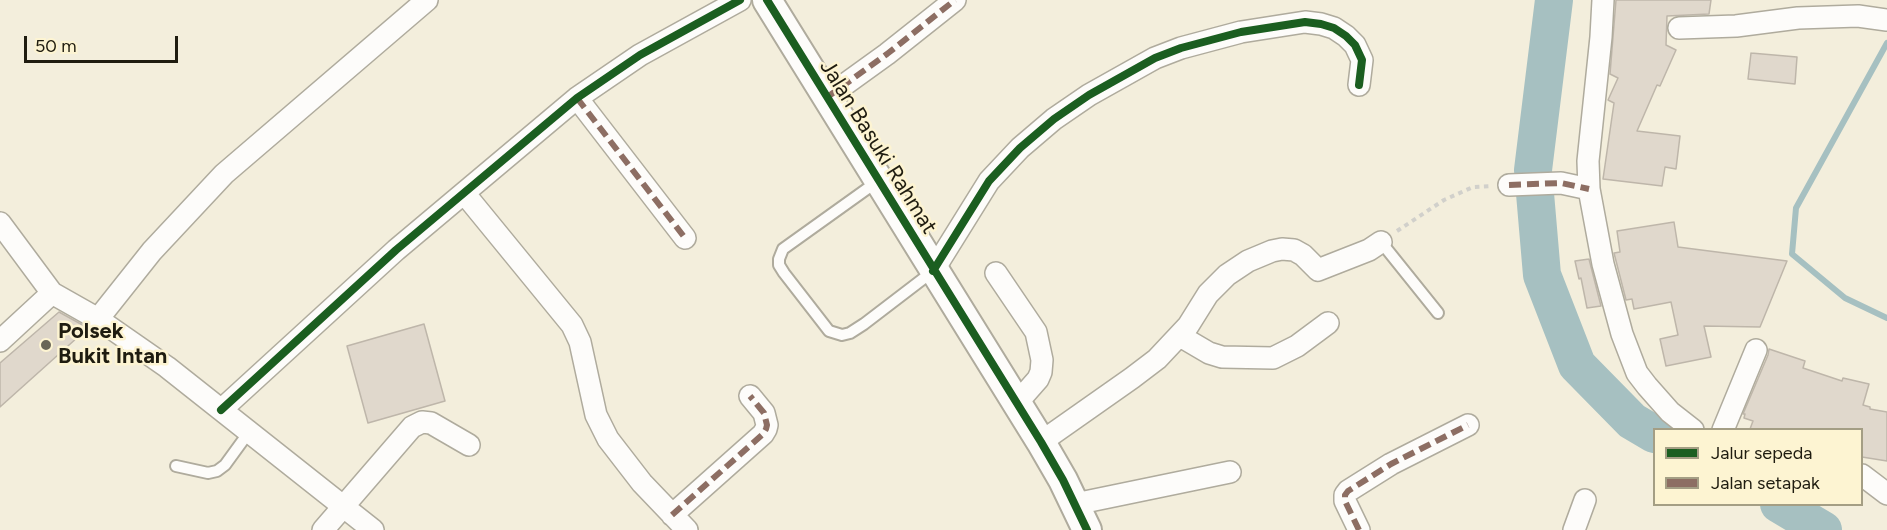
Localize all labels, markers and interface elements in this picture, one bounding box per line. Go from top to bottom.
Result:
scale bar [27,24,182,62]
text: 50 m [35,35,77,57]
street label: Jalan Basuki Rahmat [814,55,942,239]
place label: Polsek Bukit Intan [58,319,167,370]
marker: Polsek Bukit Intan [39,338,53,352]
legend [1653,428,1863,506]
text: Jalur sepeda [1711,442,1812,464]
text: Jalan setapak [1711,472,1820,494]

